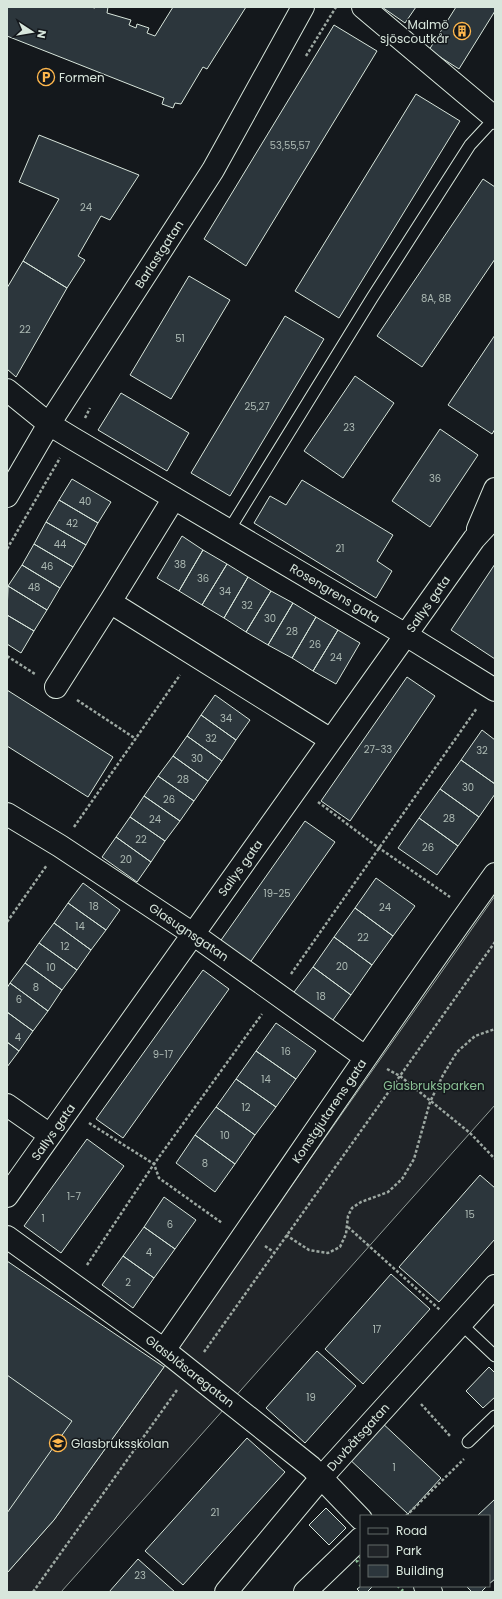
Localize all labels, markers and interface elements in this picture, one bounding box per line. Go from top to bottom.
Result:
north arrow [12,12,52,52]
place label: Malmö sjöscoutkår [380,16,450,47]
building icon: Malmö sjöscoutkår [452,21,472,41]
text: N [33,28,50,40]
parking icon: Formen [36,67,56,87]
place label: Formen [59,69,105,86]
house number: 53,55,57 [270,138,311,153]
house number: 24 [80,200,92,215]
street label: Barlastgatan [131,217,187,291]
house number: 8A, 8B [421,291,451,306]
house number: 22 [19,322,31,337]
house number: 51 [175,331,185,346]
house number: 25,27 [244,399,270,414]
house number: 23 [343,420,355,435]
house number: 36 [429,471,441,486]
house number: 40 [79,494,91,509]
house number: 42 [66,516,78,531]
house number: 44 [54,537,66,552]
house number: 21 [336,541,344,556]
house number: 38 [174,557,186,572]
house number: 46 [41,559,53,574]
street label: Rosengrens gata [287,559,383,627]
house number: 36 [197,571,209,586]
street label: Sallys gata [402,572,454,636]
house number: 48 [28,580,40,595]
house number: 34 [219,584,231,599]
house number: 32 [241,598,253,613]
house number: 30 [264,611,276,626]
house number: 28 [286,624,298,639]
house number: 26 [309,637,321,652]
house number: 24 [330,650,342,665]
house number: 34 [220,711,232,726]
house number: 32 [205,731,217,746]
house number: 27-33 [364,742,392,757]
house number: 32 [476,743,488,758]
house number: 30 [191,751,203,766]
house number: 28 [177,772,189,787]
house number: 30 [462,780,474,795]
house number: 26 [163,792,175,807]
house number: 28 [443,811,455,826]
house number: 24 [149,812,161,827]
house number: 22 [135,832,147,847]
street label: Sallys gata [214,836,266,900]
house number: 26 [422,840,434,855]
house number: 20 [120,852,132,867]
house number: 19-25 [263,886,291,901]
house number: 18 [89,899,99,914]
street label: Glasugnsgatan [146,899,232,965]
house number: 24 [379,900,391,915]
house number: 14 [75,919,85,934]
house number: 22 [357,930,369,945]
house number: 12 [61,939,70,954]
house number: 20 [336,959,348,974]
house number: 10 [46,960,56,975]
house number: 8 [33,980,39,995]
house number: 18 [316,989,326,1004]
house number: 6 [16,992,22,1007]
house number: 4 [15,1030,21,1045]
house number: 16 [281,1044,291,1059]
house number: 9-17 [153,1047,174,1062]
street label: Konstgjutarens gata [288,1056,370,1166]
house number: 14 [261,1072,271,1087]
park label: Glasbruksparken [383,1077,485,1094]
street label: Sallys gata [27,1100,79,1164]
house number: 12 [242,1100,251,1115]
house number: 10 [220,1128,230,1143]
house number: 8 [202,1156,208,1171]
house number: 1-7 [67,1189,82,1204]
house number: 15 [465,1207,475,1222]
house number: 1 [41,1211,45,1226]
house number: 6 [167,1217,173,1232]
house number: 4 [146,1245,152,1260]
house number: 2 [125,1275,131,1290]
house number: 17 [373,1322,382,1337]
street label: Glasblåsaregatan [142,1331,238,1411]
house number: 19 [306,1390,316,1405]
street label: Duvbåtsgatan [323,1399,393,1475]
school or university icon: Glasbruksskolan [48,1433,68,1453]
place label: Glasbruksskolan [71,1435,169,1452]
house number: 1 [392,1460,396,1475]
house number: 21 [211,1505,219,1520]
legend [360,1515,490,1587]
text: Road [396,1522,427,1539]
text: Park [396,1542,423,1559]
text: Building [396,1562,444,1579]
house number: 23 [134,1568,146,1583]

